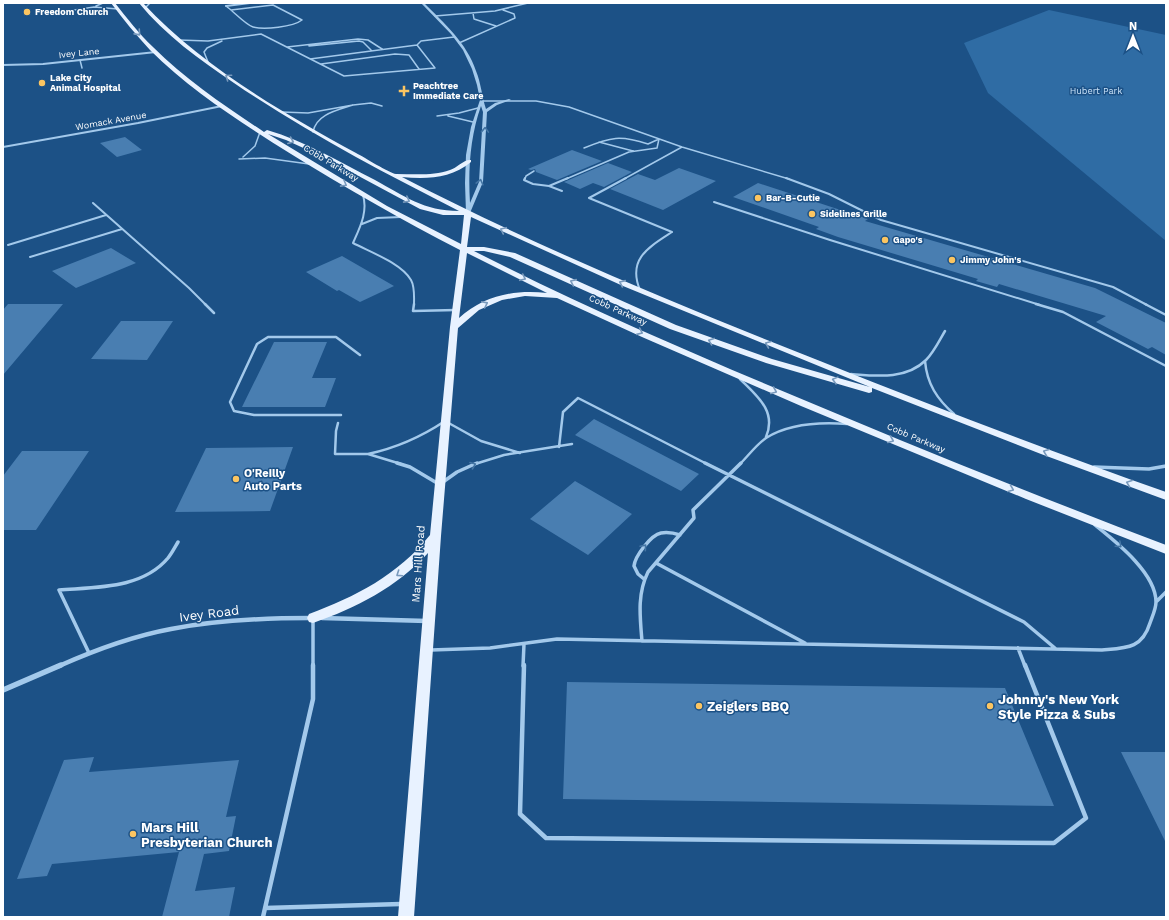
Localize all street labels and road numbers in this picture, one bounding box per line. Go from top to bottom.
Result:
street label: Ivey Lane [58,46,100,60]
street label: Womack Avenue [75,110,147,132]
street label: Cobb Parkway [302,143,361,183]
street label: Cobb Parkway [588,293,649,327]
street label: Cobb Parkway [885,421,947,455]
street label: Mars Hill Road [409,525,428,603]
street label: Ivey Road [178,602,240,625]

